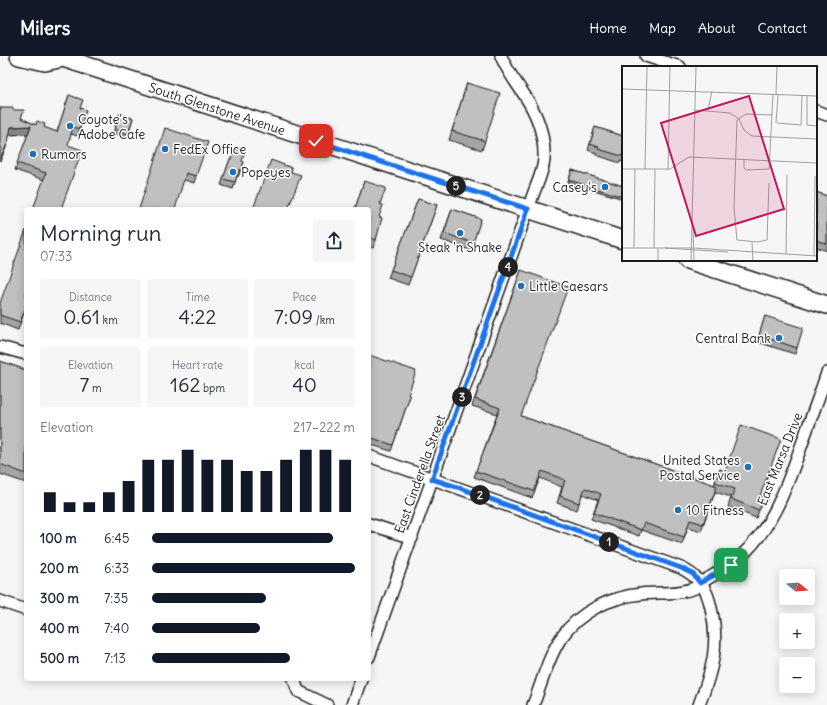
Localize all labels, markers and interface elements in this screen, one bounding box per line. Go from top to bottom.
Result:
text: Milers [20,16,70,40]
text: Home [589,19,627,37]
text: Map [649,19,676,37]
text: About [698,19,736,37]
text: Contact [758,19,807,37]
inset map [622,66,817,261]
street label: South Glenstone Avenue [146,79,288,139]
place label: Coyote's Adobe Cafe [78,111,145,143]
marker: Coyote's Adobe Cafe [65,121,75,131]
pin [299,124,333,158]
icon: check [305,130,327,152]
place label: FedEx Office [173,141,246,158]
marker: FedEx Office [160,144,170,154]
place label: Rumors [41,146,87,163]
marker: Rumors [28,149,38,159]
place label: Popeyes [241,164,291,181]
marker: Popeyes [228,167,238,177]
pin: 5 [446,176,466,196]
text: 5 [453,179,459,193]
place label: Casey's [552,179,597,196]
marker: Casey's [600,182,610,192]
text: Morning run [40,219,162,247]
button: share [313,220,355,262]
marker: Steak 'n Shake [455,228,465,238]
place label: Steak 'n Shake [418,239,502,256]
text: 07:33 [40,248,72,265]
pin: 4 [498,257,518,277]
text: 4 [505,260,511,274]
place label: Little Caesars [529,278,608,295]
marker: Little Caesars [516,281,526,291]
text: Distance [69,290,112,304]
text: Time [186,290,209,304]
text: Pace [293,290,316,304]
text: 0.61 [63,304,100,329]
text: 4:22 [179,304,217,329]
text: 7:09 [274,304,313,329]
text: km [100,313,118,327]
text: /km [313,313,335,327]
place label: Central Bank [695,330,771,347]
marker: Central Bank [774,333,784,343]
text: Elevation [68,358,113,372]
text: Heart rate [172,358,223,372]
text: kcal [295,358,314,372]
text: 7 [79,372,89,397]
text: 162 [170,372,200,397]
text: 40 [292,372,317,397]
text: m [89,381,102,395]
text: bpm [200,381,225,395]
pin: 3 [452,387,472,407]
text: 3 [459,390,465,404]
street label: East Marsa Drive [754,410,806,508]
street label: East Cinderella Street [391,412,450,536]
text: Elevation [40,419,93,436]
text: 217–222 m [293,419,355,436]
place label: United States Postal Service [659,452,740,484]
marker: United States Postal Service [743,462,753,472]
pin: 2 [470,485,490,505]
text: 2 [477,488,483,502]
place label: 10 Fitness [686,502,744,519]
marker: 10 Fitness [673,505,683,515]
text: 100 m [40,530,77,547]
text: 6:45 [104,530,129,547]
pin: 1 [599,532,619,552]
text: 1 [607,535,611,549]
pin [714,548,748,582]
icon: arrive [720,554,742,576]
text: 200 m [40,560,79,577]
text: 6:33 [104,560,129,577]
north arrow [779,569,815,605]
map controls [779,569,815,693]
text: 300 m [40,590,79,607]
text: 7:35 [104,590,128,607]
button: + [779,613,815,649]
text: 400 m [40,620,79,637]
text: 7:40 [104,620,129,637]
text: 500 m [40,650,79,667]
text: 7:13 [104,650,126,667]
button: − [779,657,815,693]

